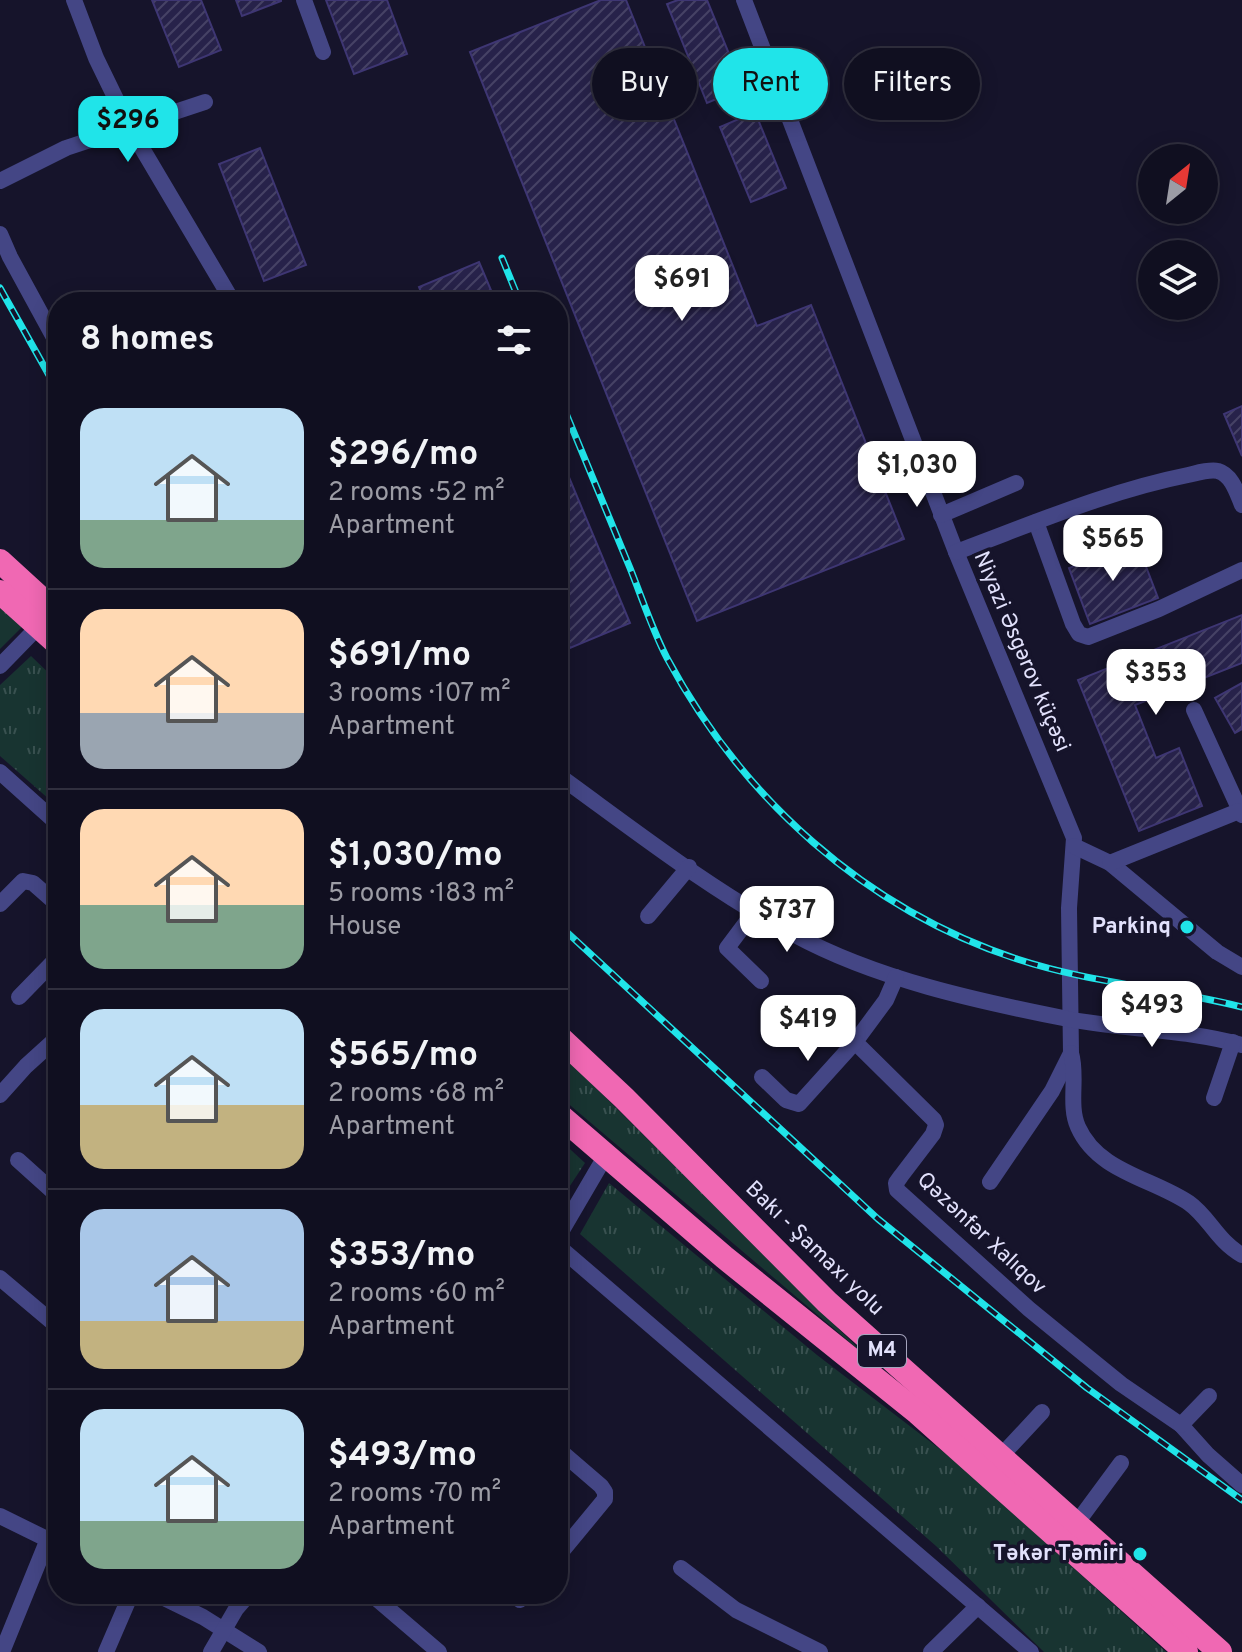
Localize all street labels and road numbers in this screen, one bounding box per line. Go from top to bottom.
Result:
street label: Niyazi Əsgərov küçəsi [967,548,1075,756]
street label: Qəzənfər Xalıqov [910,1167,1052,1301]
street label: Bakı - Şamaxı yolu [739,1176,889,1322]
road number: M4 [858,1335,906,1367]

